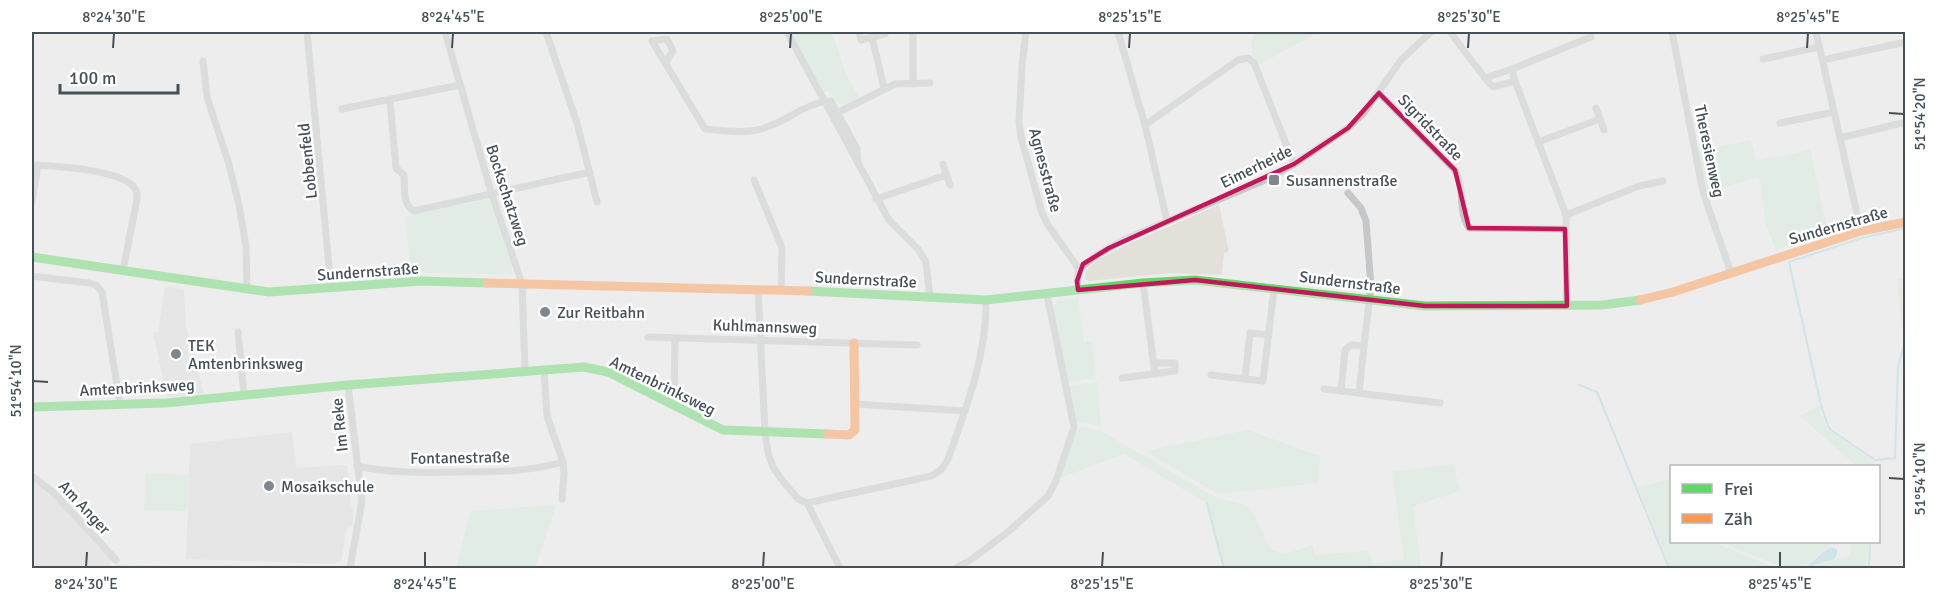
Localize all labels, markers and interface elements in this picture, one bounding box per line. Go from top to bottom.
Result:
text: 8°24'30"E [82,8,146,26]
text: 8°24'45"E [421,8,485,26]
text: 8°25'00"E [759,8,823,26]
text: 8°25'15"E [1098,8,1162,26]
text: 8°25'30"E [1437,8,1501,26]
text: 8°25'45"E [1776,8,1840,26]
scale bar [60,57,178,95]
text: 100 m [69,67,116,89]
text: 51°54'20"N [1911,77,1929,151]
street label: Sigridstraße [1393,90,1467,165]
street label: Theresienweg [1689,103,1729,199]
street label: Lobbenfeld [294,122,322,200]
street label: Agnesstraße [1024,126,1066,215]
street label: Eimerheide [1217,141,1296,193]
street label: Bockschatzweg [481,142,533,249]
place label: Susannenstraße [1286,171,1397,191]
marker: Susannenstraße [1267,173,1281,187]
street label: Sundernstraße [1786,202,1890,250]
street label: Sundernstraße [316,258,420,286]
street label: Sundernstraße [814,267,917,293]
street label: Sundernstraße [1298,267,1402,299]
place label: Zur Reitbahn [557,303,645,323]
marker: Zur Reitbahn [538,305,552,319]
street label: Kuhlmannsweg [712,315,818,339]
place label: TEK Amtenbrinksweg [188,336,303,374]
text: 51°54'10"N [7,344,25,418]
marker: TEK Amtenbrinksweg [169,347,183,361]
street label: Amtenbrinksweg [606,352,719,420]
street label: Amtenbrinksweg [79,375,195,401]
street label: Im Reke [327,397,353,453]
text: 51°54'10"N [1911,442,1929,516]
street label: Fontanestraße [410,447,510,469]
legend [1670,465,1880,543]
street label: Am Anger [54,476,114,539]
place label: Mosaikschule [281,477,374,497]
text: Frei [1724,478,1753,500]
marker: Mosaikschule [262,479,276,493]
text: Zäh [1724,508,1753,530]
text: 8°24'30"E [54,575,118,593]
text: 8°24'45"E [393,575,457,593]
text: 8°25'00"E [731,575,795,593]
text: 8°25'15"E [1070,575,1134,593]
text: 8°25'30"E [1409,575,1473,593]
text: 8°25'45"E [1748,575,1812,593]

